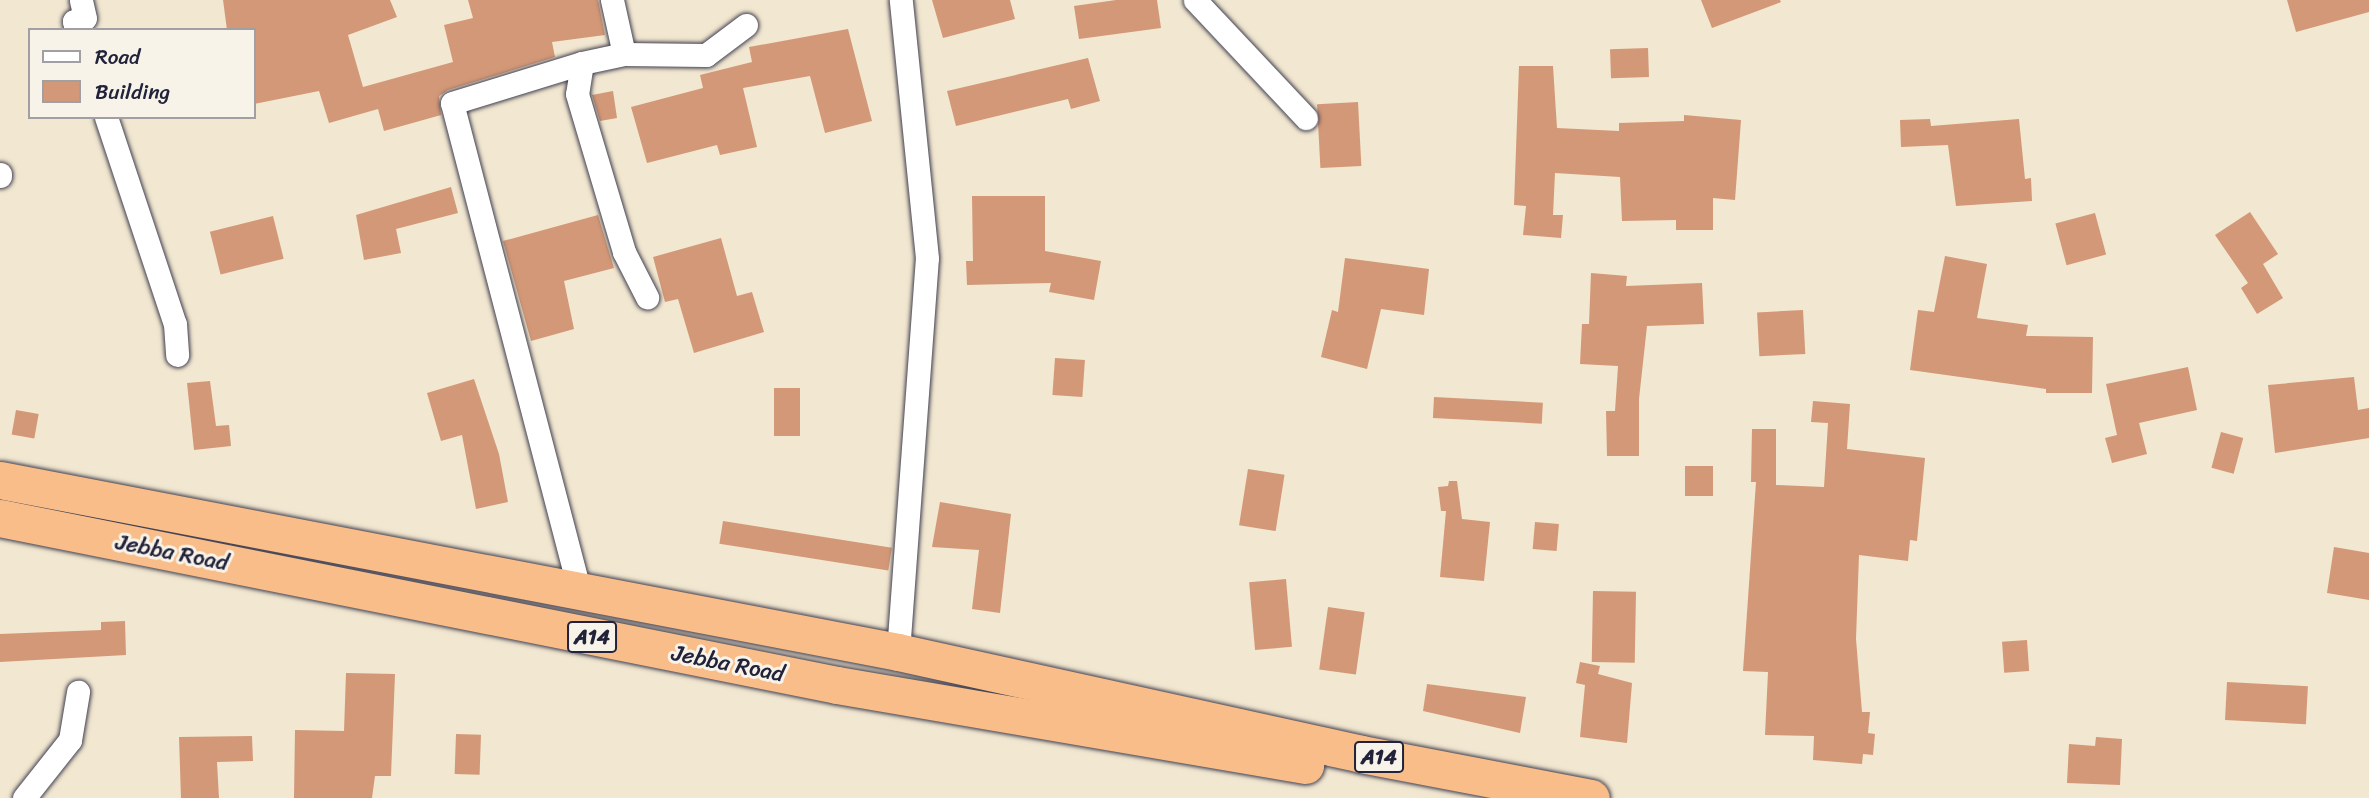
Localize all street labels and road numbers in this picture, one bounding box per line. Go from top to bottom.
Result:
street label: Jebba Road [113,529,231,577]
road number: A14 [566,620,618,654]
street label: Jebba Road [669,640,787,688]
road number: A14 [1353,740,1405,774]

